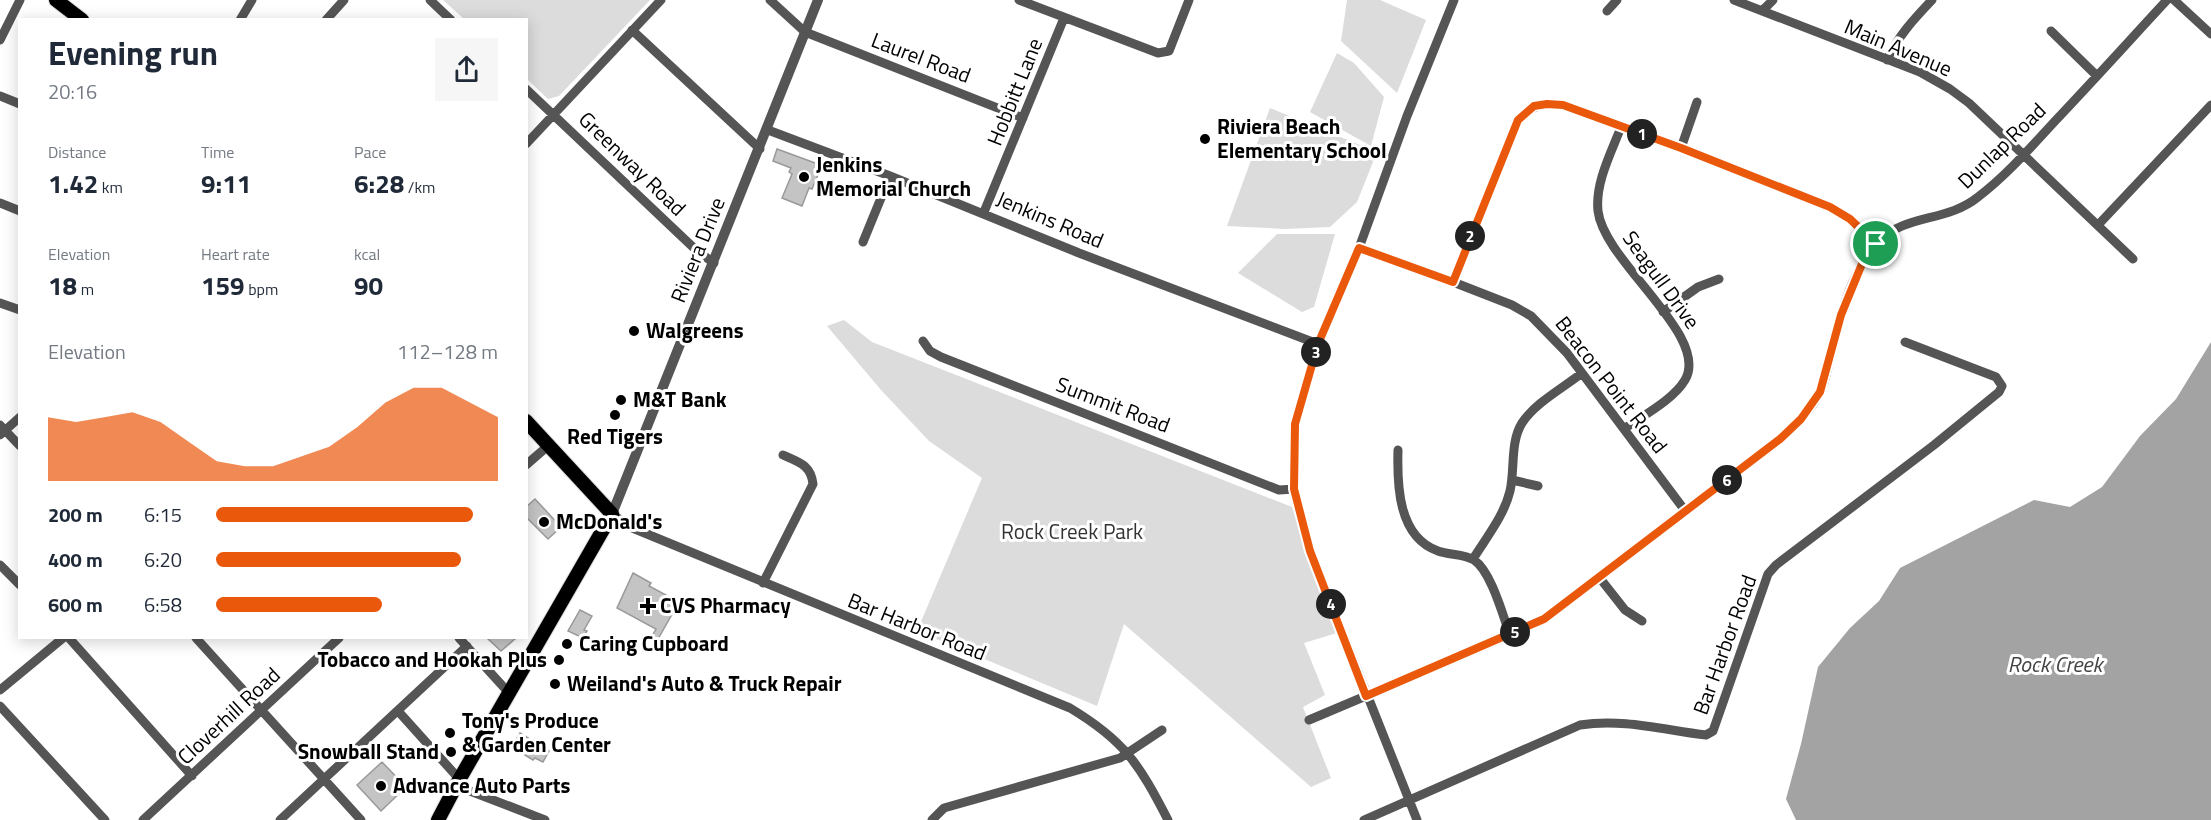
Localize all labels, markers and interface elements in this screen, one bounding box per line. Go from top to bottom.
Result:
street label: Main Avenue [1840,10,1957,84]
street label: Laurel Road [867,23,976,91]
text: Evening run [48,28,218,78]
street label: Hobbitt Lane [978,33,1050,150]
button: share [435,38,498,101]
text: 20:16 [48,76,97,107]
street label: Dunlap Road [1950,95,2053,196]
street label: Greenway Road [572,104,694,223]
place label: Riviera Beach Elementary School [1217,110,1387,166]
pin: 1 [1627,119,1657,149]
text: 1 [1638,122,1646,146]
marker: Riviera Beach Elementary School [1198,132,1212,146]
text: Distance [48,140,106,164]
text: Time [201,140,234,164]
text: Pace [354,140,386,164]
place label: Jenkins Memorial Church [816,148,971,204]
text: 1.42 [48,164,98,203]
text: 9:11 [201,164,251,203]
text: 6:28 [354,164,404,203]
marker: Jenkins Memorial Church [797,170,811,184]
text: km [98,175,123,199]
text: /km [404,175,436,199]
street label: Jenkins Road [992,182,1109,256]
street label: Riviera Drive [661,192,733,307]
pin [1850,218,1901,269]
pin: 2 [1455,221,1485,251]
text: 2 [1466,224,1474,248]
street label: Seagull Drive [1615,224,1708,335]
icon: arrive [1859,227,1892,260]
text: Elevation [48,242,110,266]
text: Heart rate [201,242,270,266]
text: kcal [354,242,380,266]
text: 18 [48,266,77,305]
text: 159 [201,266,245,305]
text: 90 [354,266,383,305]
text: m [77,277,94,301]
text: bpm [245,277,278,301]
street label: Beacon Point Road [1548,309,1676,460]
place label: Walgreens [646,314,744,346]
marker: Walgreens [627,324,641,338]
text: Elevation [48,336,126,367]
text: 112–128 m [397,336,498,367]
pin: 3 [1301,337,1331,367]
text: 3 [1312,340,1320,364]
street label: Summit Road [1052,368,1175,440]
place label: M&T Bank [633,383,727,415]
marker: M&T Bank [614,393,628,407]
marker: Red Tigers [608,408,622,422]
place label: Red Tigers [567,420,663,452]
pin: 6 [1712,465,1742,495]
text: 6 [1723,468,1731,492]
text: 200 m [48,499,103,530]
text: 6:15 [144,499,182,530]
place label: McDonald's [556,505,662,537]
marker: McDonald's [537,515,551,529]
park label: Rock Creek Park [1001,515,1143,547]
text: 400 m [48,544,103,575]
text: 6:20 [144,544,182,575]
street label: Bar Harbor Road [1684,570,1764,719]
street label: Bar Harbor Road [843,584,991,668]
text: 600 m [48,589,103,620]
text: 6:58 [144,589,182,620]
place label: CVS Pharmacy [660,589,791,621]
pin: 4 [1316,589,1346,619]
text: 4 [1327,592,1335,616]
marker: CVS Pharmacy [641,599,655,613]
pin: 5 [1500,617,1530,647]
text: 5 [1511,620,1519,644]
place label: Caring Cupboard [579,627,729,659]
marker: Caring Cupboard [560,637,574,651]
place label: Tobacco and Hookah Plus [317,643,547,675]
water label: Rock Creek [2008,647,2104,681]
marker: Tobacco and Hookah Plus [552,653,566,667]
street label: Cloverhill Road [170,659,287,772]
place label: Weiland's Auto & Truck Repair [567,667,842,699]
marker: Weiland's Auto & Truck Repair [548,677,562,691]
place label: Tony's Produce & Garden Center [462,704,611,760]
marker: Tony's Produce & Garden Center [443,726,457,740]
place label: Snowball Stand [298,735,439,767]
marker: Snowball Stand [444,745,458,759]
place label: Advance Auto Parts [393,769,570,801]
marker: Advance Auto Parts [374,779,388,793]

